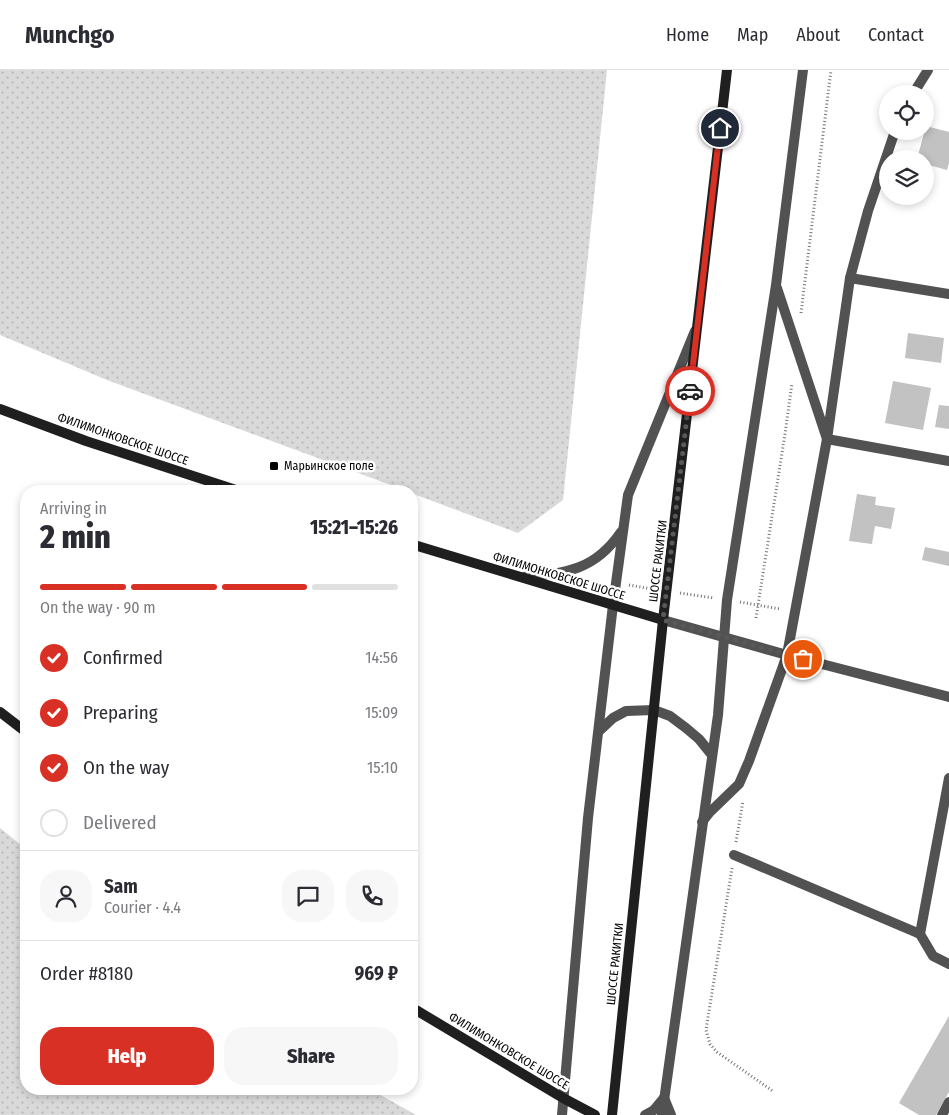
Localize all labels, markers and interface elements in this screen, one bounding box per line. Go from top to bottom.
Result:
text: Munchgo [25,21,115,49]
text: Home [666,24,709,46]
text: Map [737,24,768,46]
text: About [796,24,840,46]
text: Contact [868,24,924,46]
map controls [879,85,934,205]
button: locate [879,85,934,140]
pin [699,107,741,149]
icon: home [706,114,734,142]
button: layers [879,150,934,205]
courier [665,366,715,416]
icon: car [676,377,704,405]
street label: ФИЛИМОНКОВСКОЕ ШОССЕ [56,410,191,468]
place label: Марьинское поле [284,459,374,473]
marker: Марьинское поле [268,460,280,472]
text: Arriving in [40,499,107,518]
text: 15:21–15:26 [310,516,398,539]
text: 2 min [40,518,111,556]
street label: ШОССЕ РАКИТКИ [646,519,670,603]
street label: ФИЛИМОНКОВСКОЕ ШОССЕ [491,549,627,603]
text: On the way · 90 m [40,598,156,617]
pin [782,638,824,680]
icon: check [40,644,68,672]
icon: bag [789,645,817,673]
text: Confirmed [83,646,163,669]
text: 14:56 [365,648,398,667]
icon: check [40,699,68,727]
text: Preparing [83,701,158,724]
text: 15:09 [365,703,398,722]
icon: check [40,754,68,782]
text: On the way [83,756,169,779]
text: 15:10 [367,758,398,777]
text: Delivered [83,811,157,834]
button: person [40,870,92,922]
button: chat [282,870,334,922]
button: phone [346,870,398,922]
text: Sam [104,875,138,898]
text: Courier · 4.4 [104,898,181,917]
street label: ШОССЕ РАКИТКИ [604,922,626,1006]
text: Order #8180 [40,962,134,985]
text: 969 ₽ [354,962,398,985]
street label: ФИЛИМОНКОВСКОЕ ШОССЕ [447,1010,572,1093]
button: Help [40,1027,214,1085]
button: Share [224,1027,398,1085]

